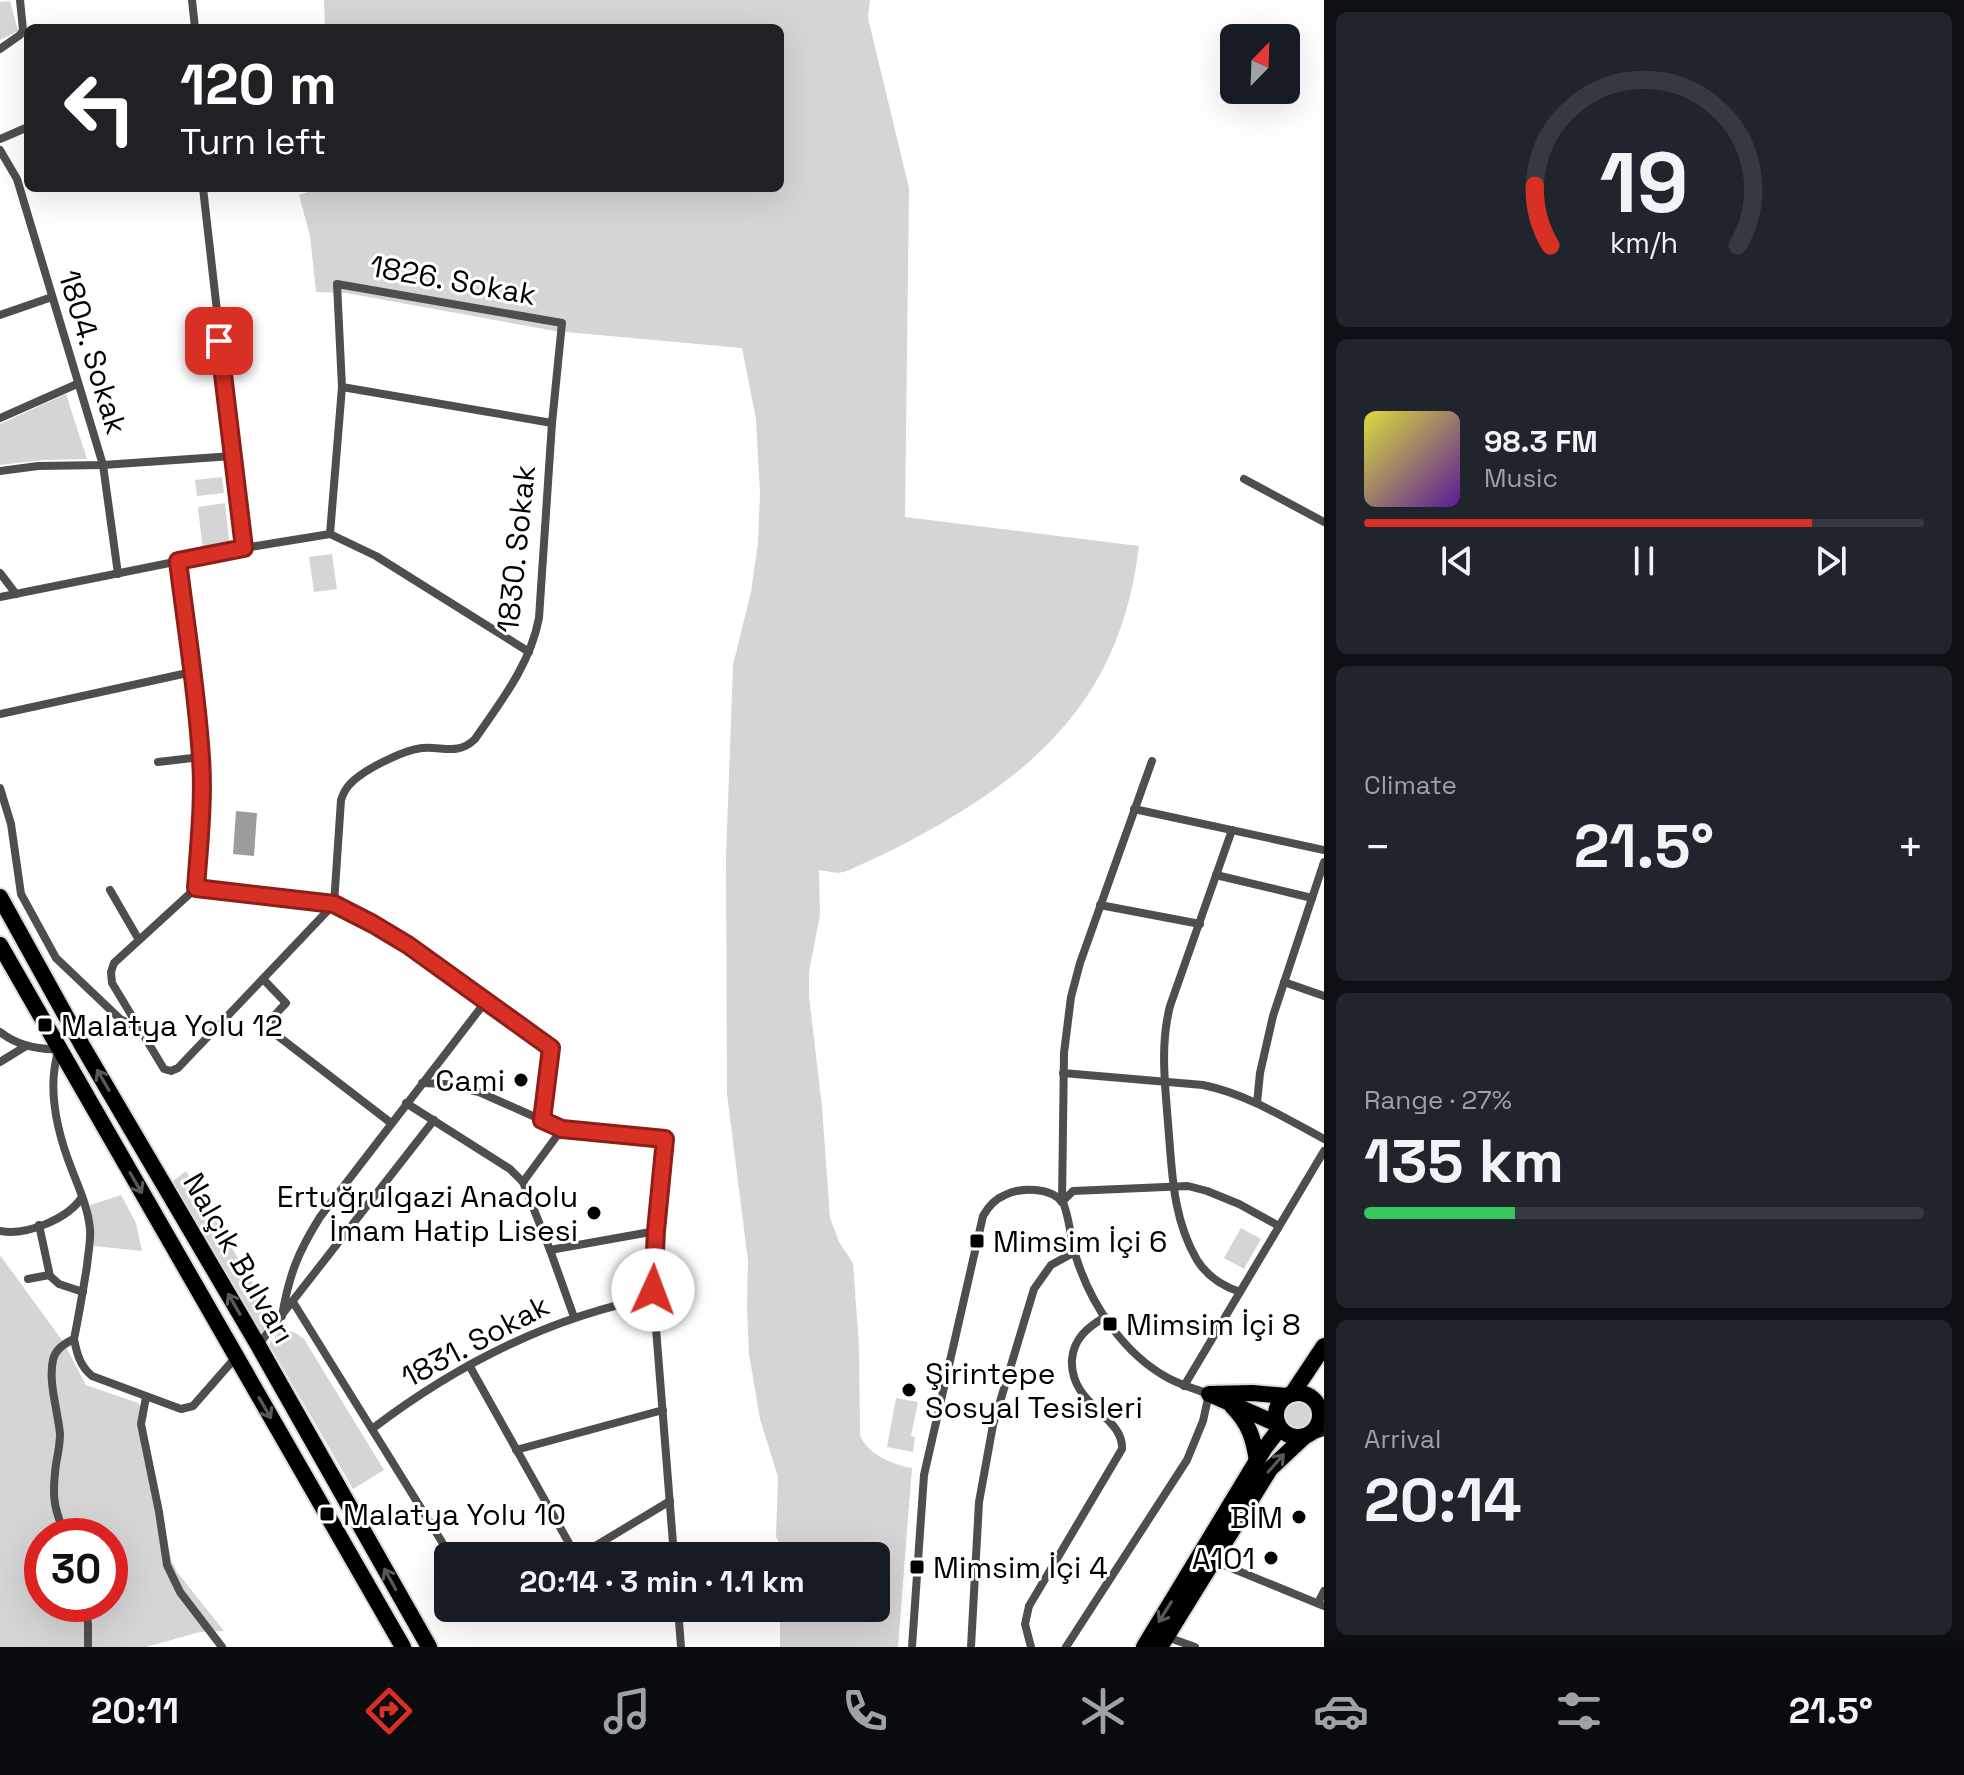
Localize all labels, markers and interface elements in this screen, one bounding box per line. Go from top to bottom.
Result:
north arrow [1220,24,1300,104]
map controls [1220,24,1300,104]
text: 120 m [180,49,337,120]
icon: left [48,56,152,160]
text: Turn left [180,119,327,165]
text: 19 [1599,129,1689,235]
text: km/h [1610,225,1678,261]
street label: 1826. Sokak [367,246,539,314]
street label: 1804. Sokak [50,265,136,439]
pin [185,307,253,375]
icon: arrive [197,319,241,363]
text: 98.3 FM [1484,422,1598,461]
text: Music [1484,461,1558,495]
street label: 1830. Sokak [488,463,544,635]
icon: previous [1435,539,1479,583]
icon: pause [1622,539,1666,583]
icon: next [1809,539,1853,583]
text: Climate [1364,768,1457,802]
text: 21.5° [1574,808,1714,885]
text: − [1364,819,1391,875]
text: + [1897,819,1924,875]
place label: Malatya Yolu 12 [61,1006,283,1045]
marker: Malatya Yolu 12 [36,1016,54,1034]
place label: Cami [435,1061,505,1100]
one-way arrow [95,1069,111,1092]
marker: Cami [512,1071,530,1089]
text: Range · 27% [1364,1083,1512,1117]
text: 135 km [1364,1123,1564,1200]
street label: Nalçık Bulvarı [174,1166,304,1350]
one-way arrow [128,1171,144,1194]
place label: Ertuğrulgazi Anadolu İmam Hatip Lisesi [277,1177,578,1250]
marker: Ertuğrulgazi Anadolu İmam Hatip Lisesi [585,1204,603,1222]
place label: Mimsim İçi 6 [993,1222,1167,1261]
marker: Mimsim İçi 6 [968,1232,986,1250]
position arrow [611,1248,695,1332]
street label: 1831. Sokak [394,1286,556,1396]
one-way arrow [226,1293,242,1316]
place label: Mimsim İçi 8 [1126,1305,1301,1344]
marker: Mimsim İçi 8 [1101,1315,1119,1333]
place label: Şirintepe Sosyal Tesisleri [925,1354,1143,1427]
marker: Şirintepe Sosyal Tesisleri [900,1381,918,1399]
one-way arrow [257,1396,273,1419]
text: Arrival [1364,1422,1441,1456]
one-way arrow [1267,1453,1285,1473]
text: 20:14 [1364,1462,1522,1539]
place label: Malatya Yolu 10 [343,1495,566,1534]
place label: BİM [1230,1498,1283,1537]
marker: Malatya Yolu 10 [318,1505,336,1523]
marker: BİM [1290,1508,1308,1526]
speed limit sign: 30 [24,1518,128,1622]
place label: A101 [1192,1539,1255,1578]
place label: Mimsim İçi 4 [933,1548,1108,1587]
marker: A101 [1262,1549,1280,1567]
marker: Mimsim İçi 4 [908,1558,926,1576]
text: 20:14 · 3 min · 1.1 km [520,1562,805,1601]
one-way arrow [382,1568,398,1591]
one-way arrow [1157,1600,1173,1623]
icon: directions [361,1683,417,1739]
icon: music [599,1683,655,1739]
icon: phone [837,1683,893,1739]
icon: climate [1075,1683,1131,1739]
icon: car [1313,1683,1369,1739]
icon: filters [1551,1683,1607,1739]
text: 20:11 [91,1688,179,1734]
text: 21.5° [1789,1688,1873,1734]

